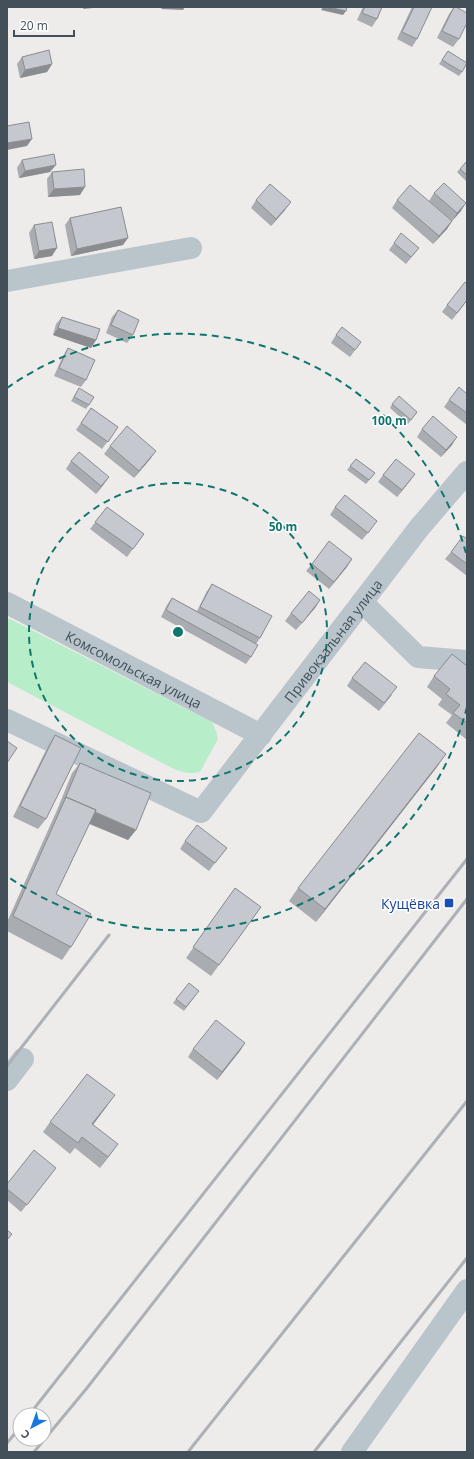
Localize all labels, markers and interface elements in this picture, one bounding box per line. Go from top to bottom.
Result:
scale bar [14,12,74,38]
text: 20 m [20,17,48,34]
text: 100 m [371,412,407,429]
text: 50 m [269,518,297,535]
street label: Привокзальная улица [279,575,386,706]
centre of rings [171,625,185,639]
street label: Комсомольская улица [63,626,205,712]
place label: Кущёвка [381,894,440,913]
marker: Кущёвка [443,897,455,909]
north arrow [12,1407,52,1447]
text: С [18,1427,33,1443]

